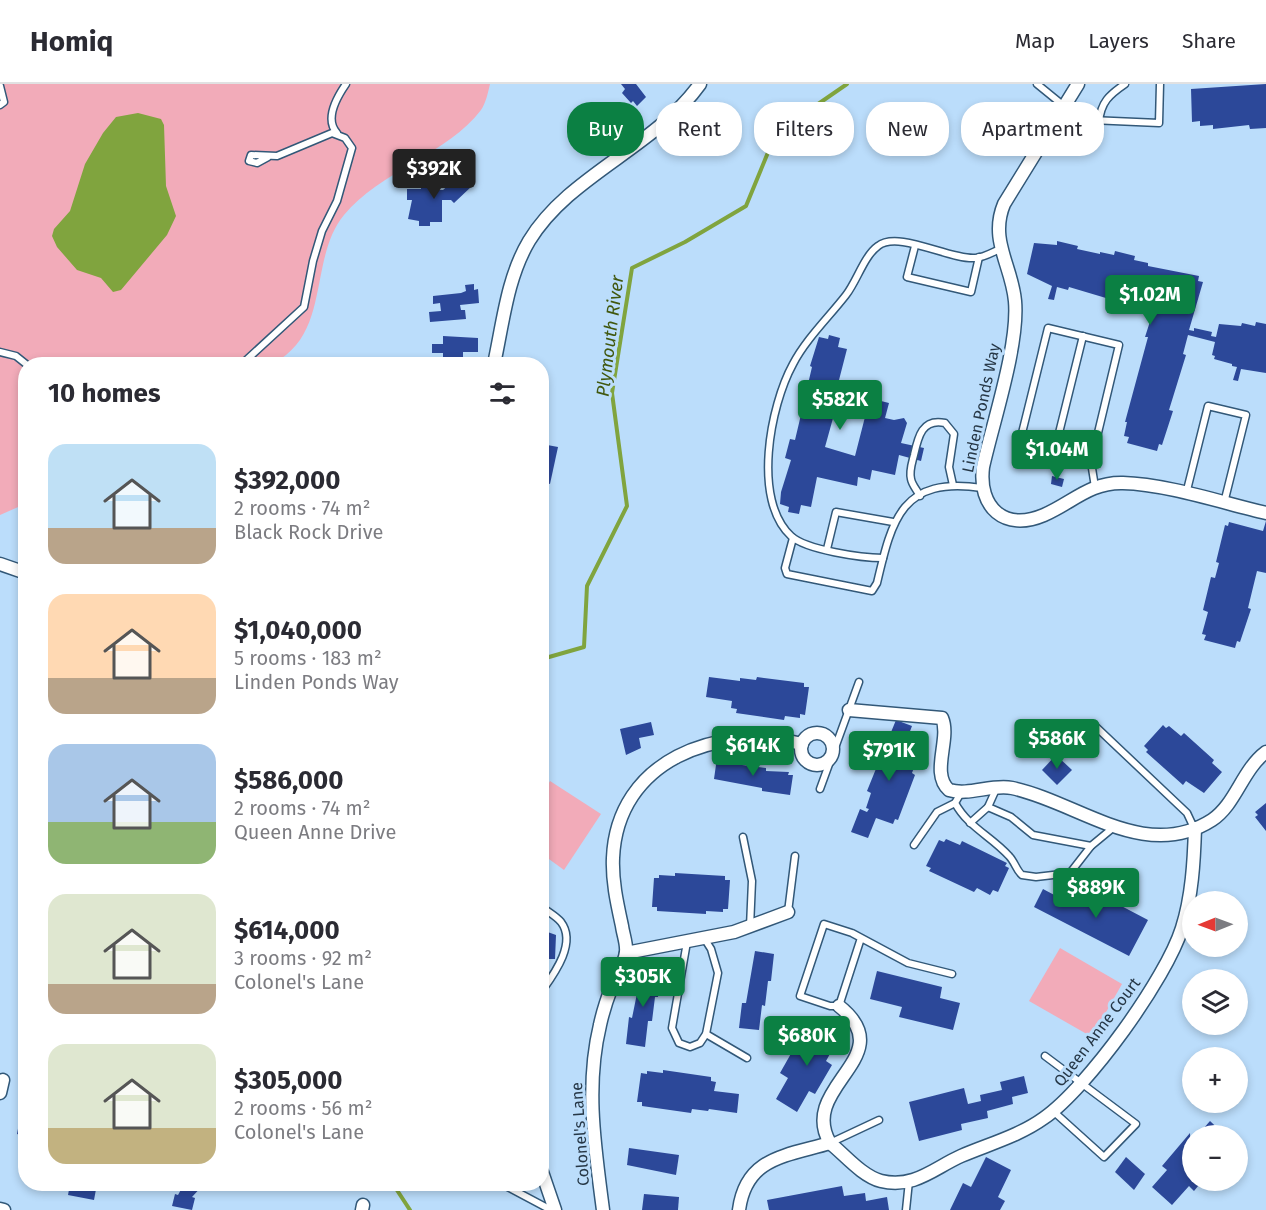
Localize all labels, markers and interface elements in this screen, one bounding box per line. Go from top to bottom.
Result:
text: Homiq [30,25,113,58]
text: Map [1015,28,1055,54]
text: Layers [1088,28,1149,54]
text: Share [1182,28,1236,54]
chip: Buy [567,102,644,156]
chip: Rent [656,102,742,156]
chip: Filters [754,102,854,156]
chip: New [866,102,949,156]
chip: Apartment [961,102,1104,156]
pin: $392K [392,149,476,200]
text: $392K [407,156,461,180]
water label: Plymouth River [592,273,628,398]
pin: $1.02M [1101,275,1199,326]
text: $1.02M [1119,282,1181,306]
street label: Linden Ponds Way [958,342,1004,474]
icon: filters [486,377,519,410]
text: 10 homes [48,378,161,409]
pin: $582K [798,380,882,431]
text: $582K [812,387,868,411]
pin: $1.04M [1008,430,1106,481]
text: $1.04M [1026,437,1088,461]
text: $392,000 [234,465,340,496]
icon: home [96,468,168,540]
text: 2 rooms · 74 m² [234,496,371,520]
text: Black Rock Drive [234,520,383,544]
text: $1,040,000 [234,615,362,646]
icon: home [96,618,168,690]
text: 5 rooms · 183 m² [234,646,382,670]
text: Linden Ponds Way [234,670,399,694]
pin: $586K [1015,719,1099,770]
pin: $614K [711,726,795,777]
text: $586K [1028,726,1086,750]
pin: $791K [847,731,931,782]
text: $614K [726,733,780,757]
text: $791K [863,738,915,762]
text: $586,000 [234,765,344,796]
icon: home [96,768,168,840]
text: 2 rooms · 74 m² [234,796,371,820]
text: Queen Anne Drive [234,820,396,844]
pin: $889K [1054,868,1138,919]
text: $889K [1067,875,1125,899]
north arrow [1182,891,1248,957]
map controls [1182,891,1248,1191]
text: $614,000 [234,915,340,946]
icon: home [96,918,168,990]
text: 3 rooms · 92 m² [234,946,372,970]
pin: $305K [601,957,685,1008]
text: $305K [615,964,671,988]
button: layers [1182,969,1248,1035]
text: Colonel's Lane [234,970,364,994]
street label: Queen Anne Court [1050,974,1144,1090]
pin: $680K [765,1016,849,1067]
text: $680K [778,1023,836,1047]
button: + [1182,1047,1248,1113]
text: $305,000 [234,1065,342,1096]
icon: home [96,1068,168,1140]
street label: Colonel's Lane [567,1081,593,1187]
text: 2 rooms · 56 m² [234,1096,373,1120]
text: Colonel's Lane [234,1120,364,1144]
button: − [1182,1125,1248,1191]

